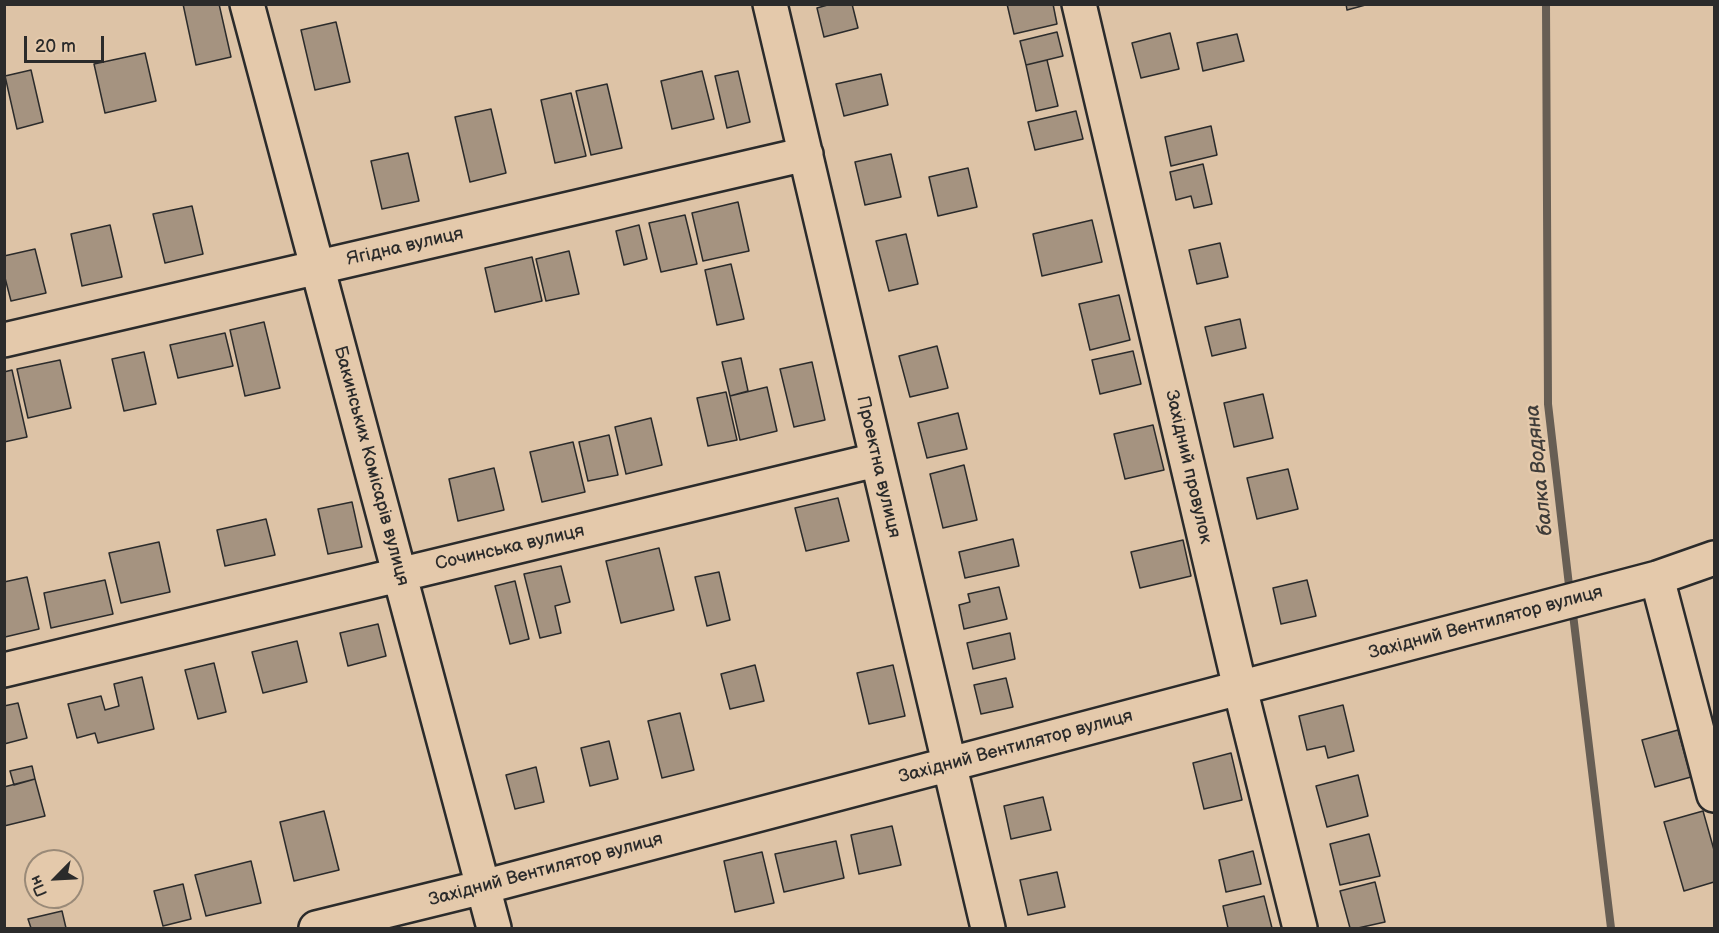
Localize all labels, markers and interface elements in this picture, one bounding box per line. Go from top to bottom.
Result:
scale bar [27,24,106,62]
text: 20 m [35,36,76,57]
street label: Ягідна вулиця [344,223,466,271]
street label: Бакинських Комісарів вулиця [329,344,413,588]
street label: Західний провулок [1160,388,1216,546]
street label: Проектна вулиця [851,394,905,540]
water label: балка Водяна [1521,403,1559,537]
street label: Сочинська вулиця [433,520,587,576]
street label: Західний Вентилятор вулиця [1367,581,1605,665]
street label: Західний Вентилятор вулиця [897,705,1135,789]
street label: Західний Вентилятор вулиця [427,828,665,912]
north arrow [24,849,84,909]
text: Пн [26,872,52,899]

